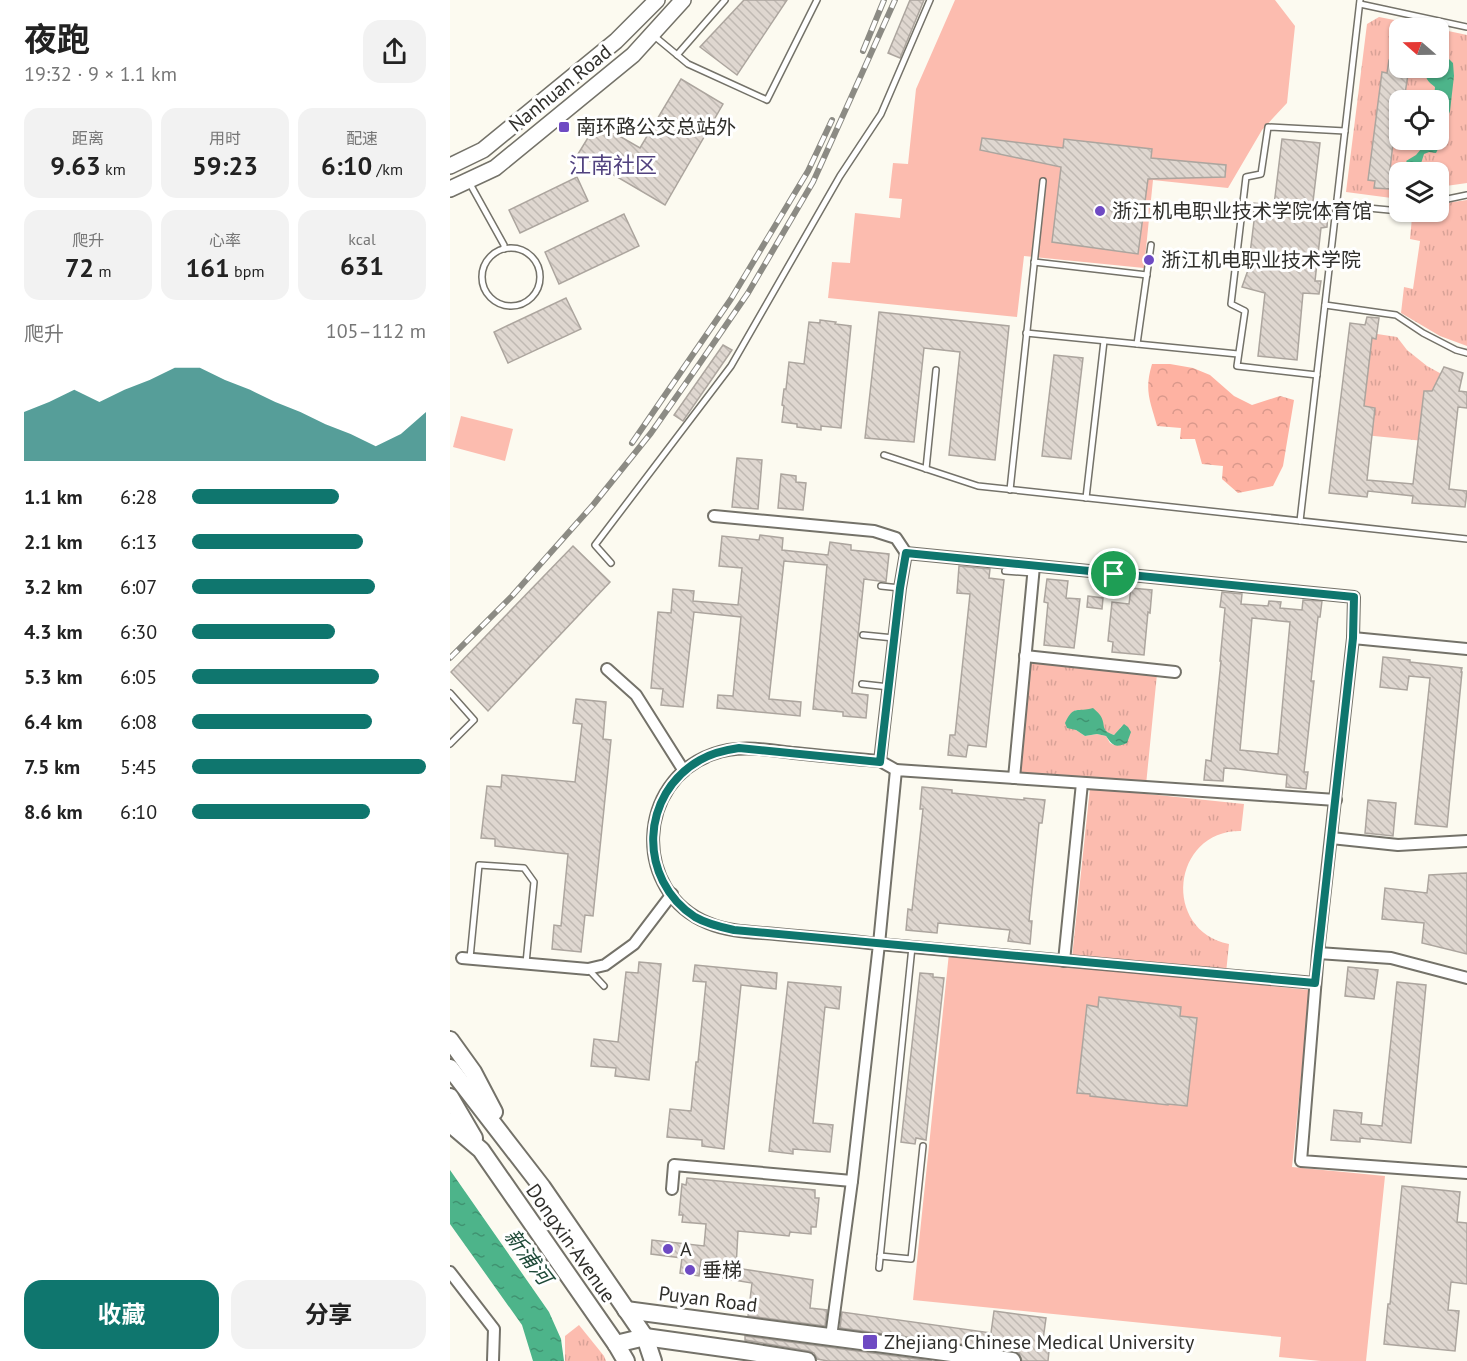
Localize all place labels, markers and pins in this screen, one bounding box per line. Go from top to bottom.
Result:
place label: 南环路公交总站外 [576,114,736,140]
marker: 南环路公交总站外 [557,120,571,134]
place label: 浙江机电职业技术学院体育馆 [1112,198,1372,224]
marker: 浙江机电职业技术学院体育馆 [1093,204,1107,218]
place label: 浙江机电职业技术学院 [1161,247,1361,273]
marker: 浙江机电职业技术学院 [1142,253,1156,267]
pin [1088,548,1139,599]
place label: A [680,1236,692,1262]
marker: A [661,1242,675,1256]
place label: 垂梯 [702,1257,742,1283]
marker: 垂梯 [683,1263,697,1277]
place label: Zhejiang Chinese Medical University [884,1329,1195,1355]
marker: Zhejiang Chinese Medical University [861,1333,879,1351]

